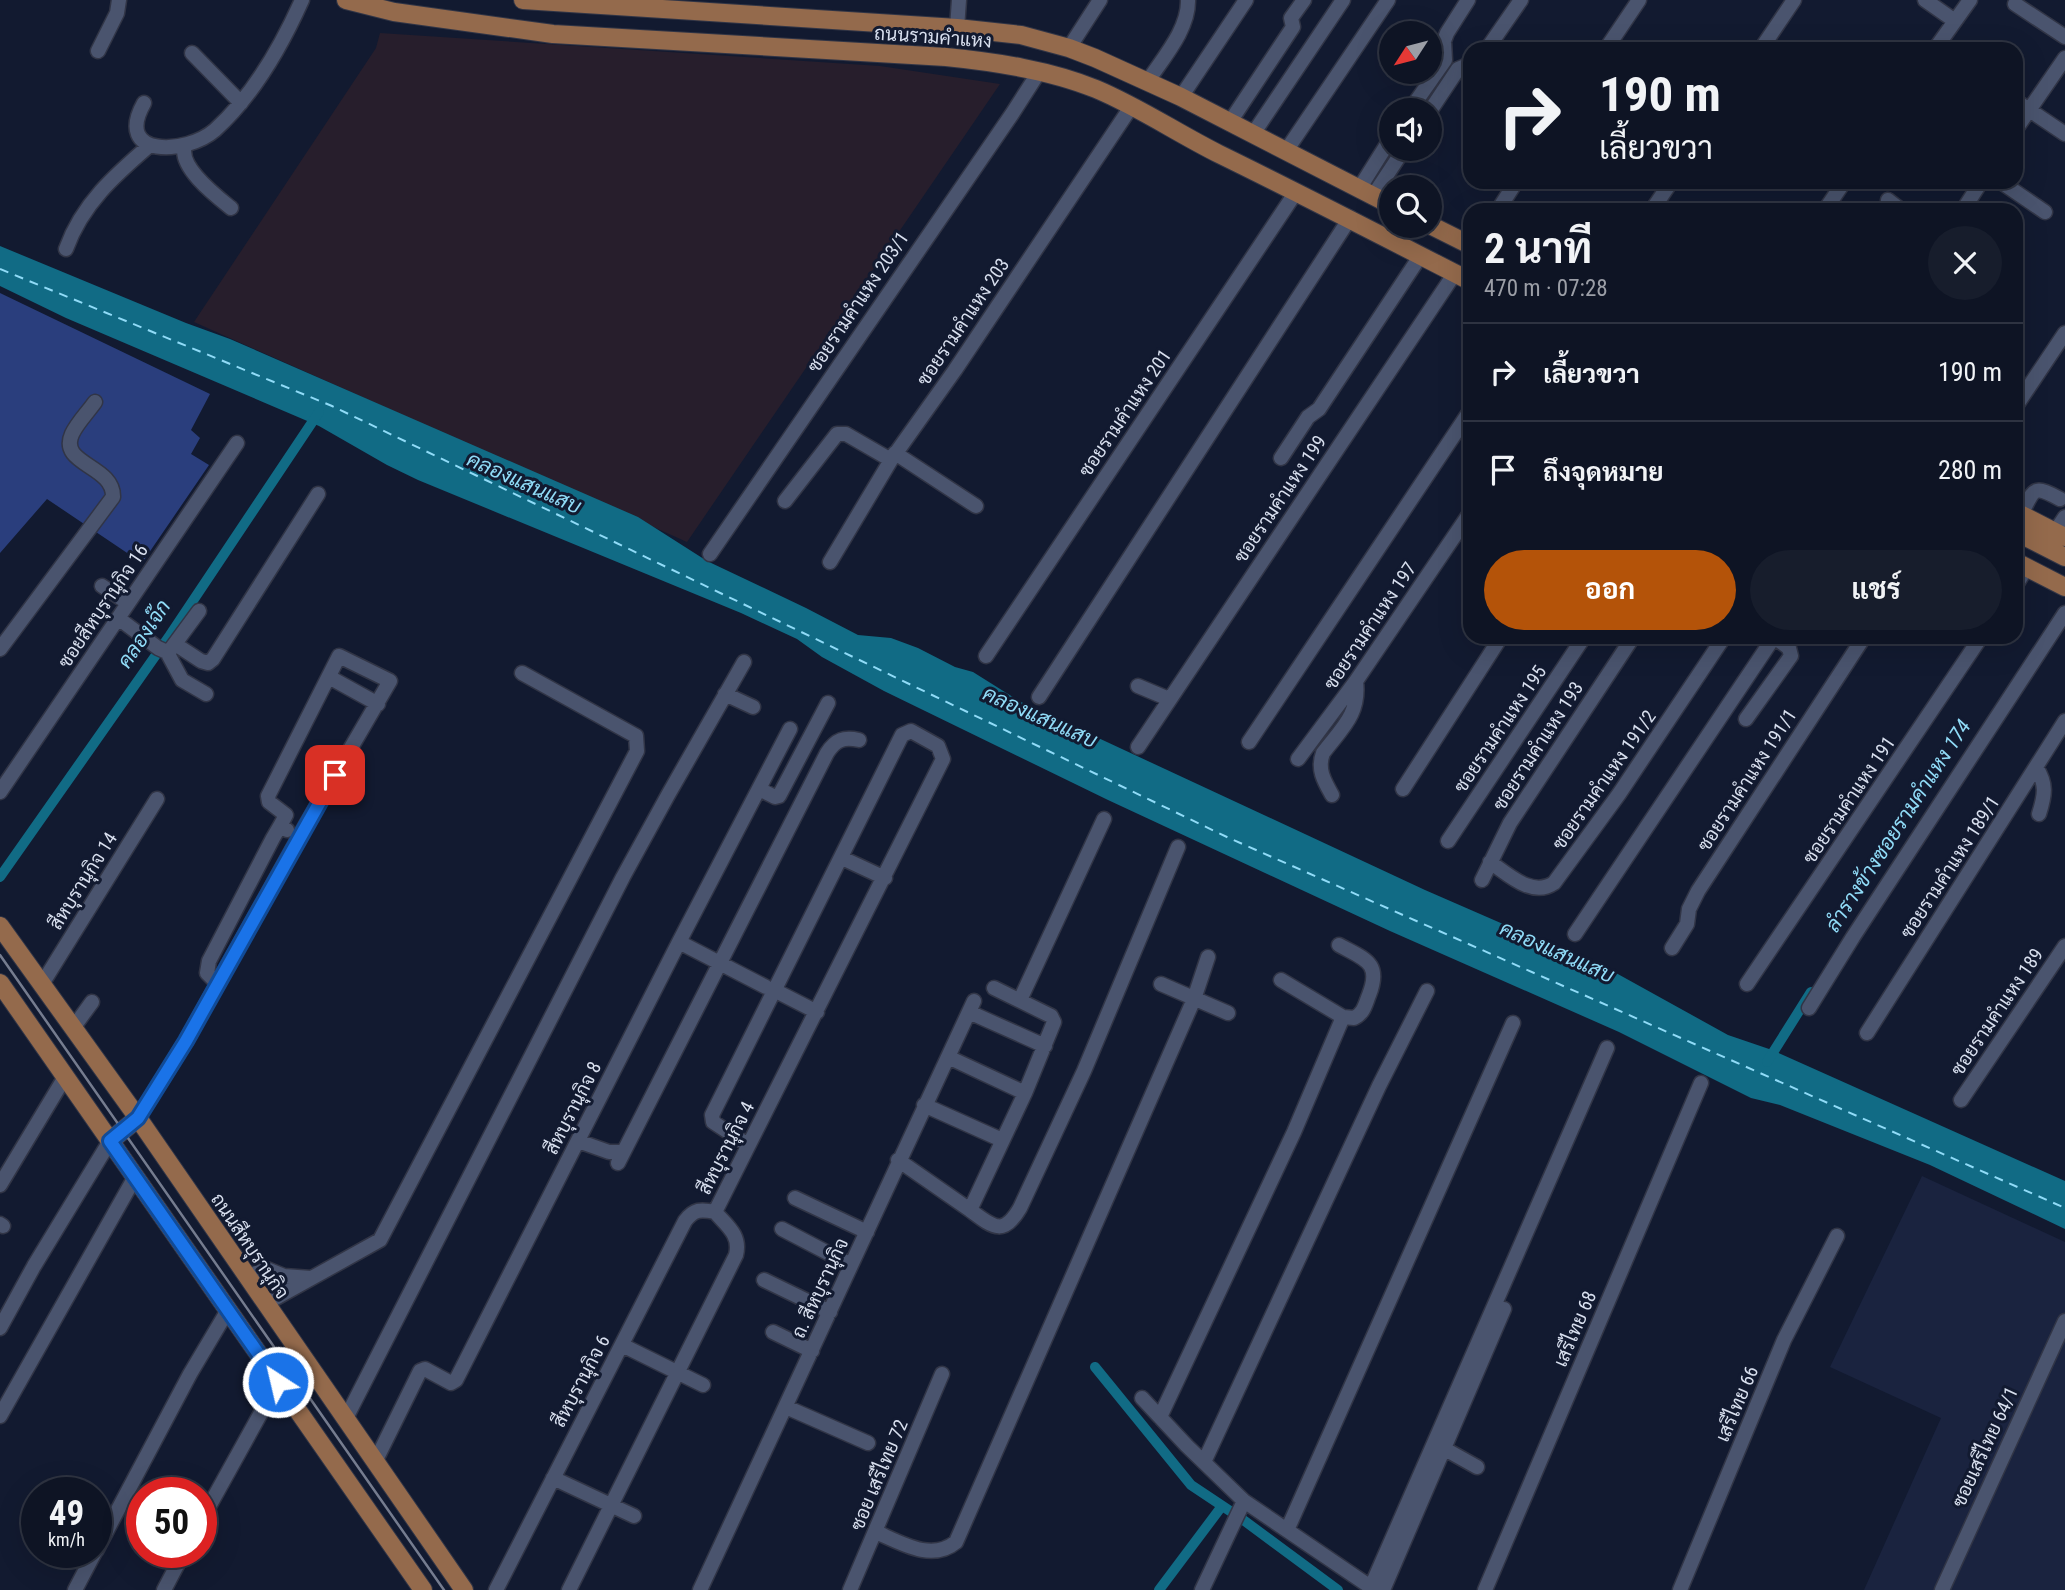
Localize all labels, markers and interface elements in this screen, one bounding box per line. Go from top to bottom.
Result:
street label: ถนนรามคำแหง [873,21,993,53]
north arrow [1379,21,1442,84]
map controls [1379,21,1442,238]
text: 190 m [1599,66,1721,123]
icon: right [1484,70,1575,161]
button: sound [1379,98,1442,161]
text: เลี้ยวขวา [1599,129,1713,167]
button: search [1379,175,1442,238]
text: 2 นาที [1484,224,1592,273]
button: close [1928,226,2002,300]
street label: ซอยรามคำแหง 203/1 [802,227,914,377]
street label: ซอยรามคำแหง 203 [912,254,1014,390]
text: 470 m · 07:28 [1484,275,1608,302]
street label: ซอยรามคำแหง 201 [1074,345,1176,481]
icon: right [1484,353,1522,391]
text: 190 m [1938,357,2002,387]
text: เลี้ยวขวา [1543,359,1640,389]
street label: ซอยรามคำแหง 199 [1229,431,1331,567]
water label: คลองแสนแสบ [463,447,585,519]
icon: arrive [1484,451,1522,489]
text: 280 m [1938,455,2002,485]
text: ถึงจุดหมาย [1543,457,1664,487]
street label: ซอยสีหบุรานุกิจ 16 [52,539,154,673]
button: ออก [1484,550,1736,630]
button: แชร์ [1750,550,2002,630]
street label: ซอยรามคำแหง 197 [1319,558,1421,694]
water label: คลองเจ๊ก [112,595,175,673]
street label: ซอยรามคำแหง 195 [1449,661,1551,797]
street label: ซอยรามคำแหง 193 [1488,677,1588,815]
water label: คลองแสนแสบ [979,681,1101,753]
street label: ซอยรามคำแหง 191/1 [1692,704,1802,856]
street label: ซอยรามคำแหง 191/2 [1547,706,1661,854]
water label: ลำรางข้างซอยรามคำแหง 174 [1820,715,1976,936]
street label: ซอยรามคำแหง 191 [1798,732,1900,868]
pin [305,745,365,805]
icon: arrive [316,756,354,794]
street label: ซอยรามคำแหง 189/1 [1895,791,2005,943]
street label: สีหบุรานุกิจ 14 [43,828,123,934]
water label: คลองแสนแสบ [1496,916,1618,988]
street label: ซอยรามคำแหง 189 [1946,944,2048,1080]
street label: สีหบุรานุกิจ 8 [539,1057,607,1159]
street label: สีหบุรานุกิจ 4 [692,1097,760,1199]
street label: ถนนสีหบุรานุกิจ [205,1188,295,1304]
street label: ถ. สีหบุรานุกิจ [786,1234,854,1342]
street label: เสรีไทย 68 [1548,1287,1601,1370]
street label: สีหบุรานุกิจ 6 [546,1330,616,1432]
position arrow [241,1345,315,1419]
street label: เสรีไทย 66 [1710,1362,1763,1445]
street label: ซอยเสรีไทย 64/1 [1946,1383,2023,1511]
street label: ซอย เสรีไทย 72 [844,1416,913,1534]
speed limit sign: 50 [126,1477,217,1568]
text: 49 [49,1493,84,1534]
text: km/h [48,1529,85,1550]

